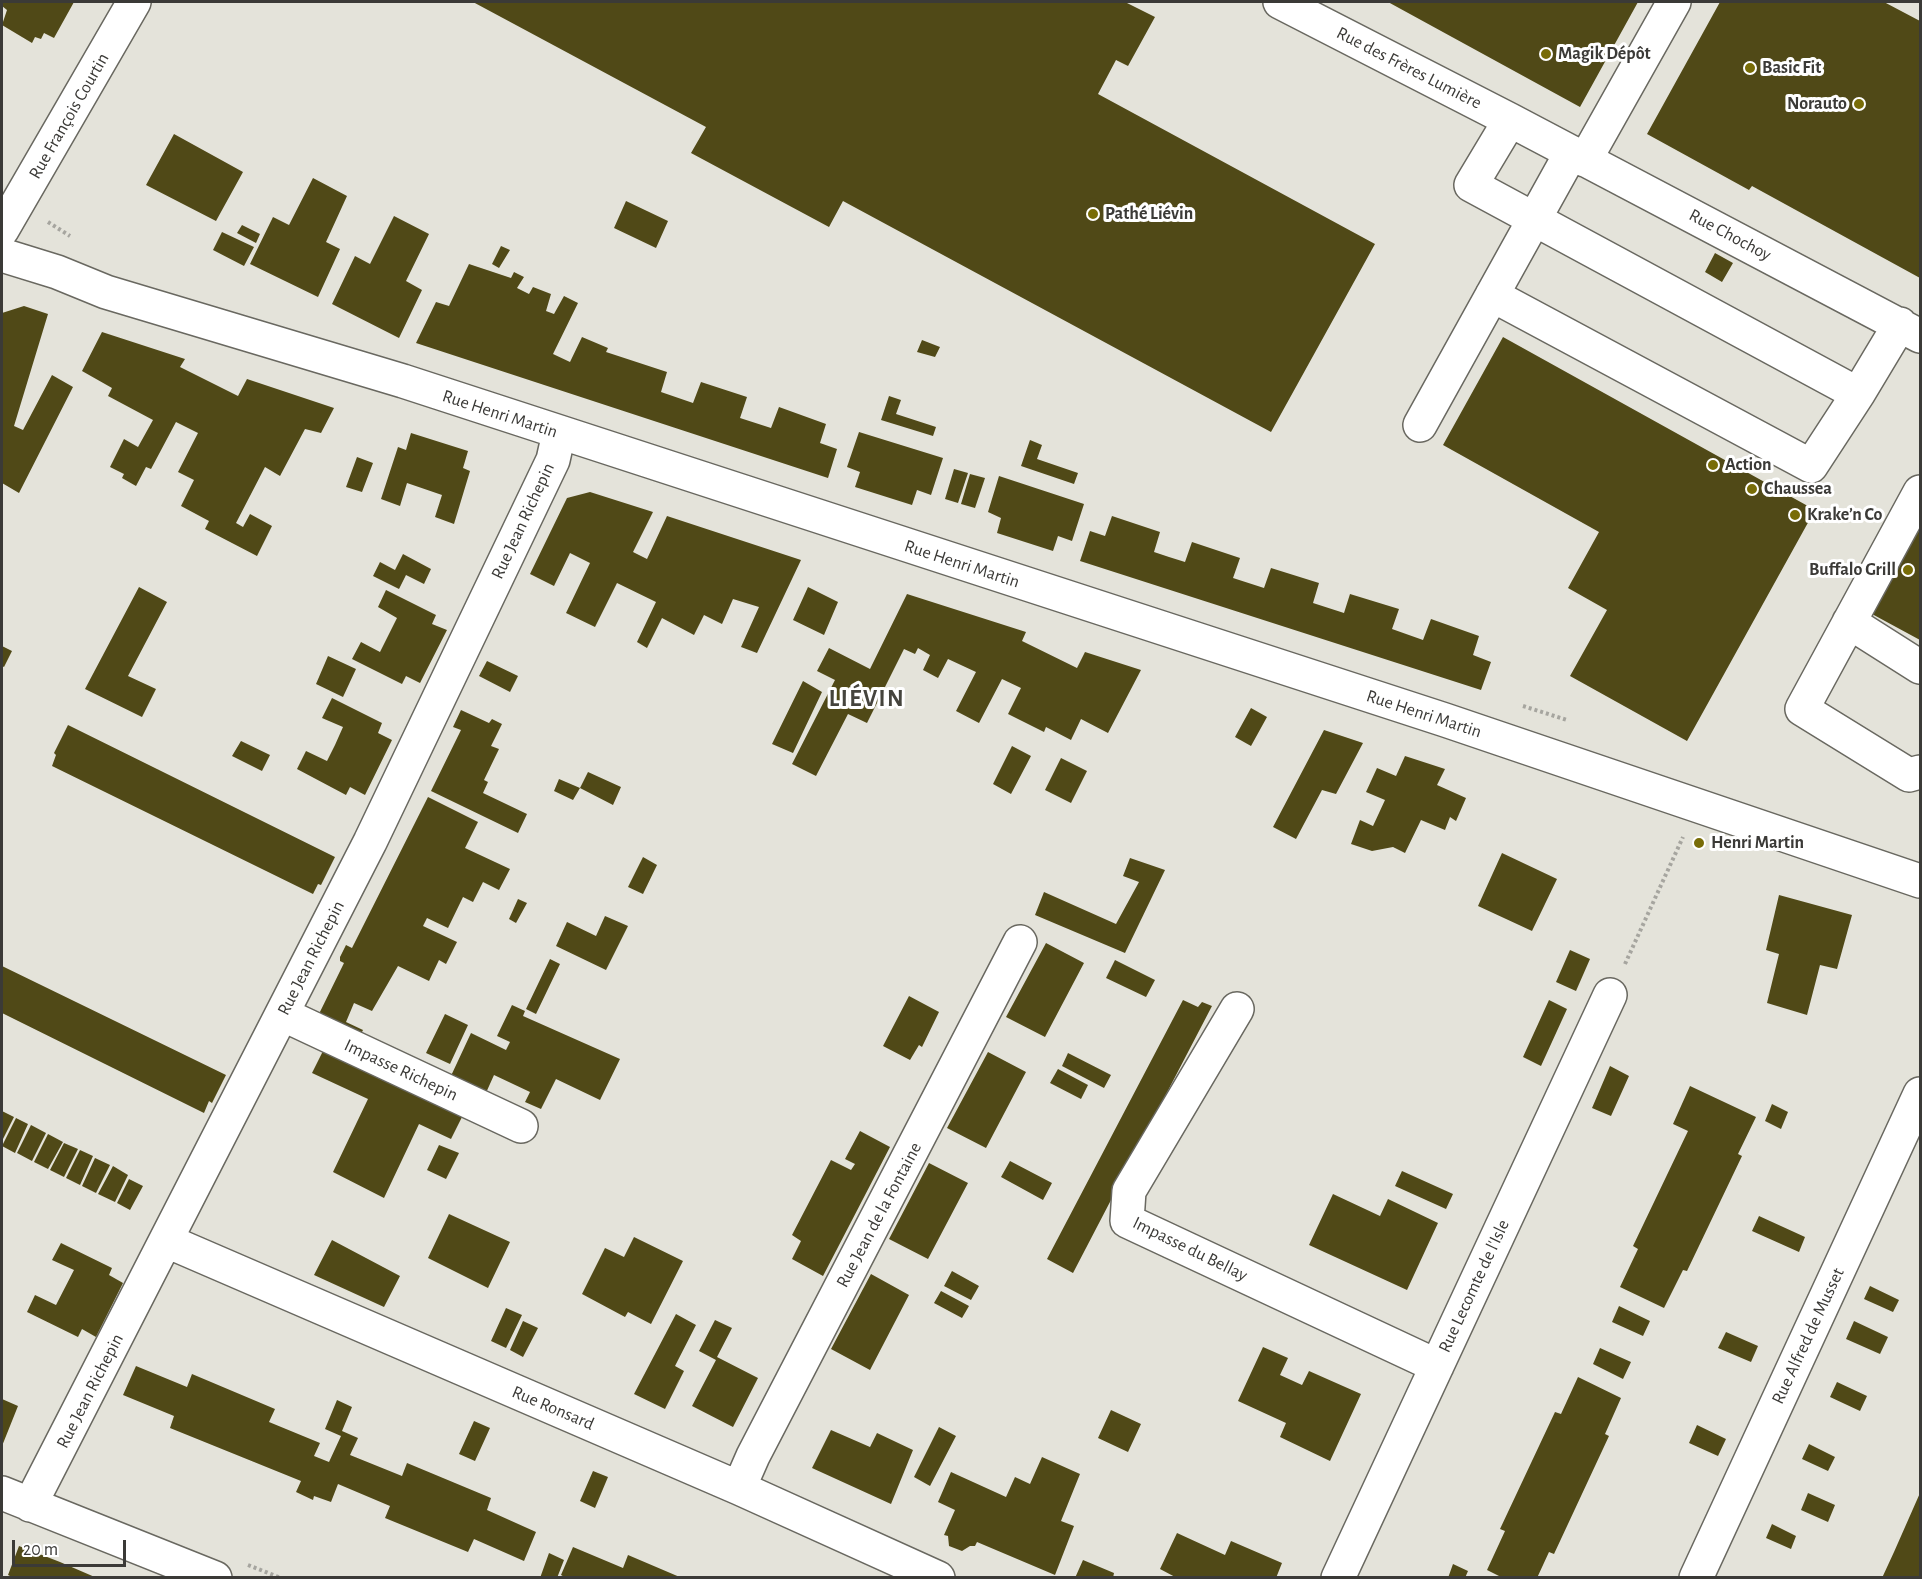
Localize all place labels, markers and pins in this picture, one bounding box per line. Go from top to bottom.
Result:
place label: Magik Dépôt [1558,43,1651,65]
marker: Magik Dépôt [1539,47,1553,61]
place label: Basic Fit [1762,57,1821,79]
marker: Basic Fit [1743,61,1757,75]
place label: Norauto [1787,93,1847,115]
marker: Norauto [1852,97,1866,111]
place label: Pathé Liévin [1105,203,1193,225]
marker: Pathé Liévin [1086,207,1100,221]
place label: Action [1725,454,1772,476]
marker: Action [1706,458,1720,472]
place label: Chaussea [1764,478,1832,500]
marker: Chaussea [1745,482,1759,496]
place label: Krake’n Co [1807,504,1882,526]
marker: Krake’n Co [1788,508,1802,522]
place label: Buffalo Grill [1809,559,1896,581]
marker: Buffalo Grill [1901,563,1915,577]
place label: Henri Martin [1711,832,1804,854]
marker: Henri Martin [1692,836,1706,850]

